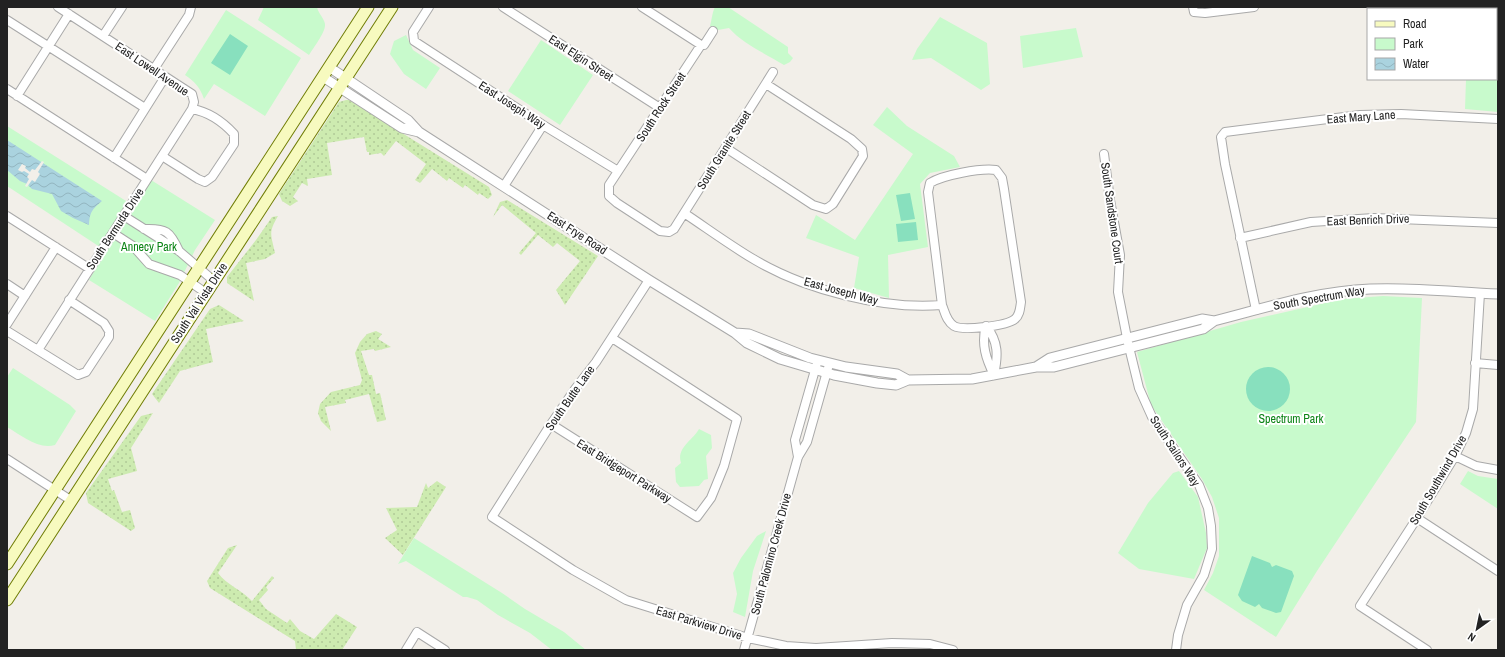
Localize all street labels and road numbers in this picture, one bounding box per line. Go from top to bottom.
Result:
street label: East Elgin Street [546,31,617,85]
street label: East Lowell Avenue [112,38,192,100]
street label: South Rock Street [633,69,690,145]
street label: East Joseph Way [476,78,548,133]
street label: South Granite Street [693,107,755,193]
street label: East Mary Lane [1326,107,1396,127]
street label: South Sandstone Court [1097,161,1127,265]
street label: South Bermuda Drive [83,185,147,273]
street label: East Frye Road [544,208,610,258]
street label: East Benrich Drive [1326,211,1410,229]
street label: South Val Vista Drive [167,260,231,346]
street label: East Joseph Way [802,273,880,309]
street label: South Spectrum Way [1272,282,1366,314]
street label: South Butte Lane [542,362,598,434]
street label: South Sailors Way [1146,413,1204,489]
street label: South Southwind Drive [1406,432,1470,528]
street label: East Bridgeport Parkway [574,435,674,507]
street label: South Palomino Creek Drive [747,491,795,617]
street label: East Parkview Drive [654,602,744,644]

